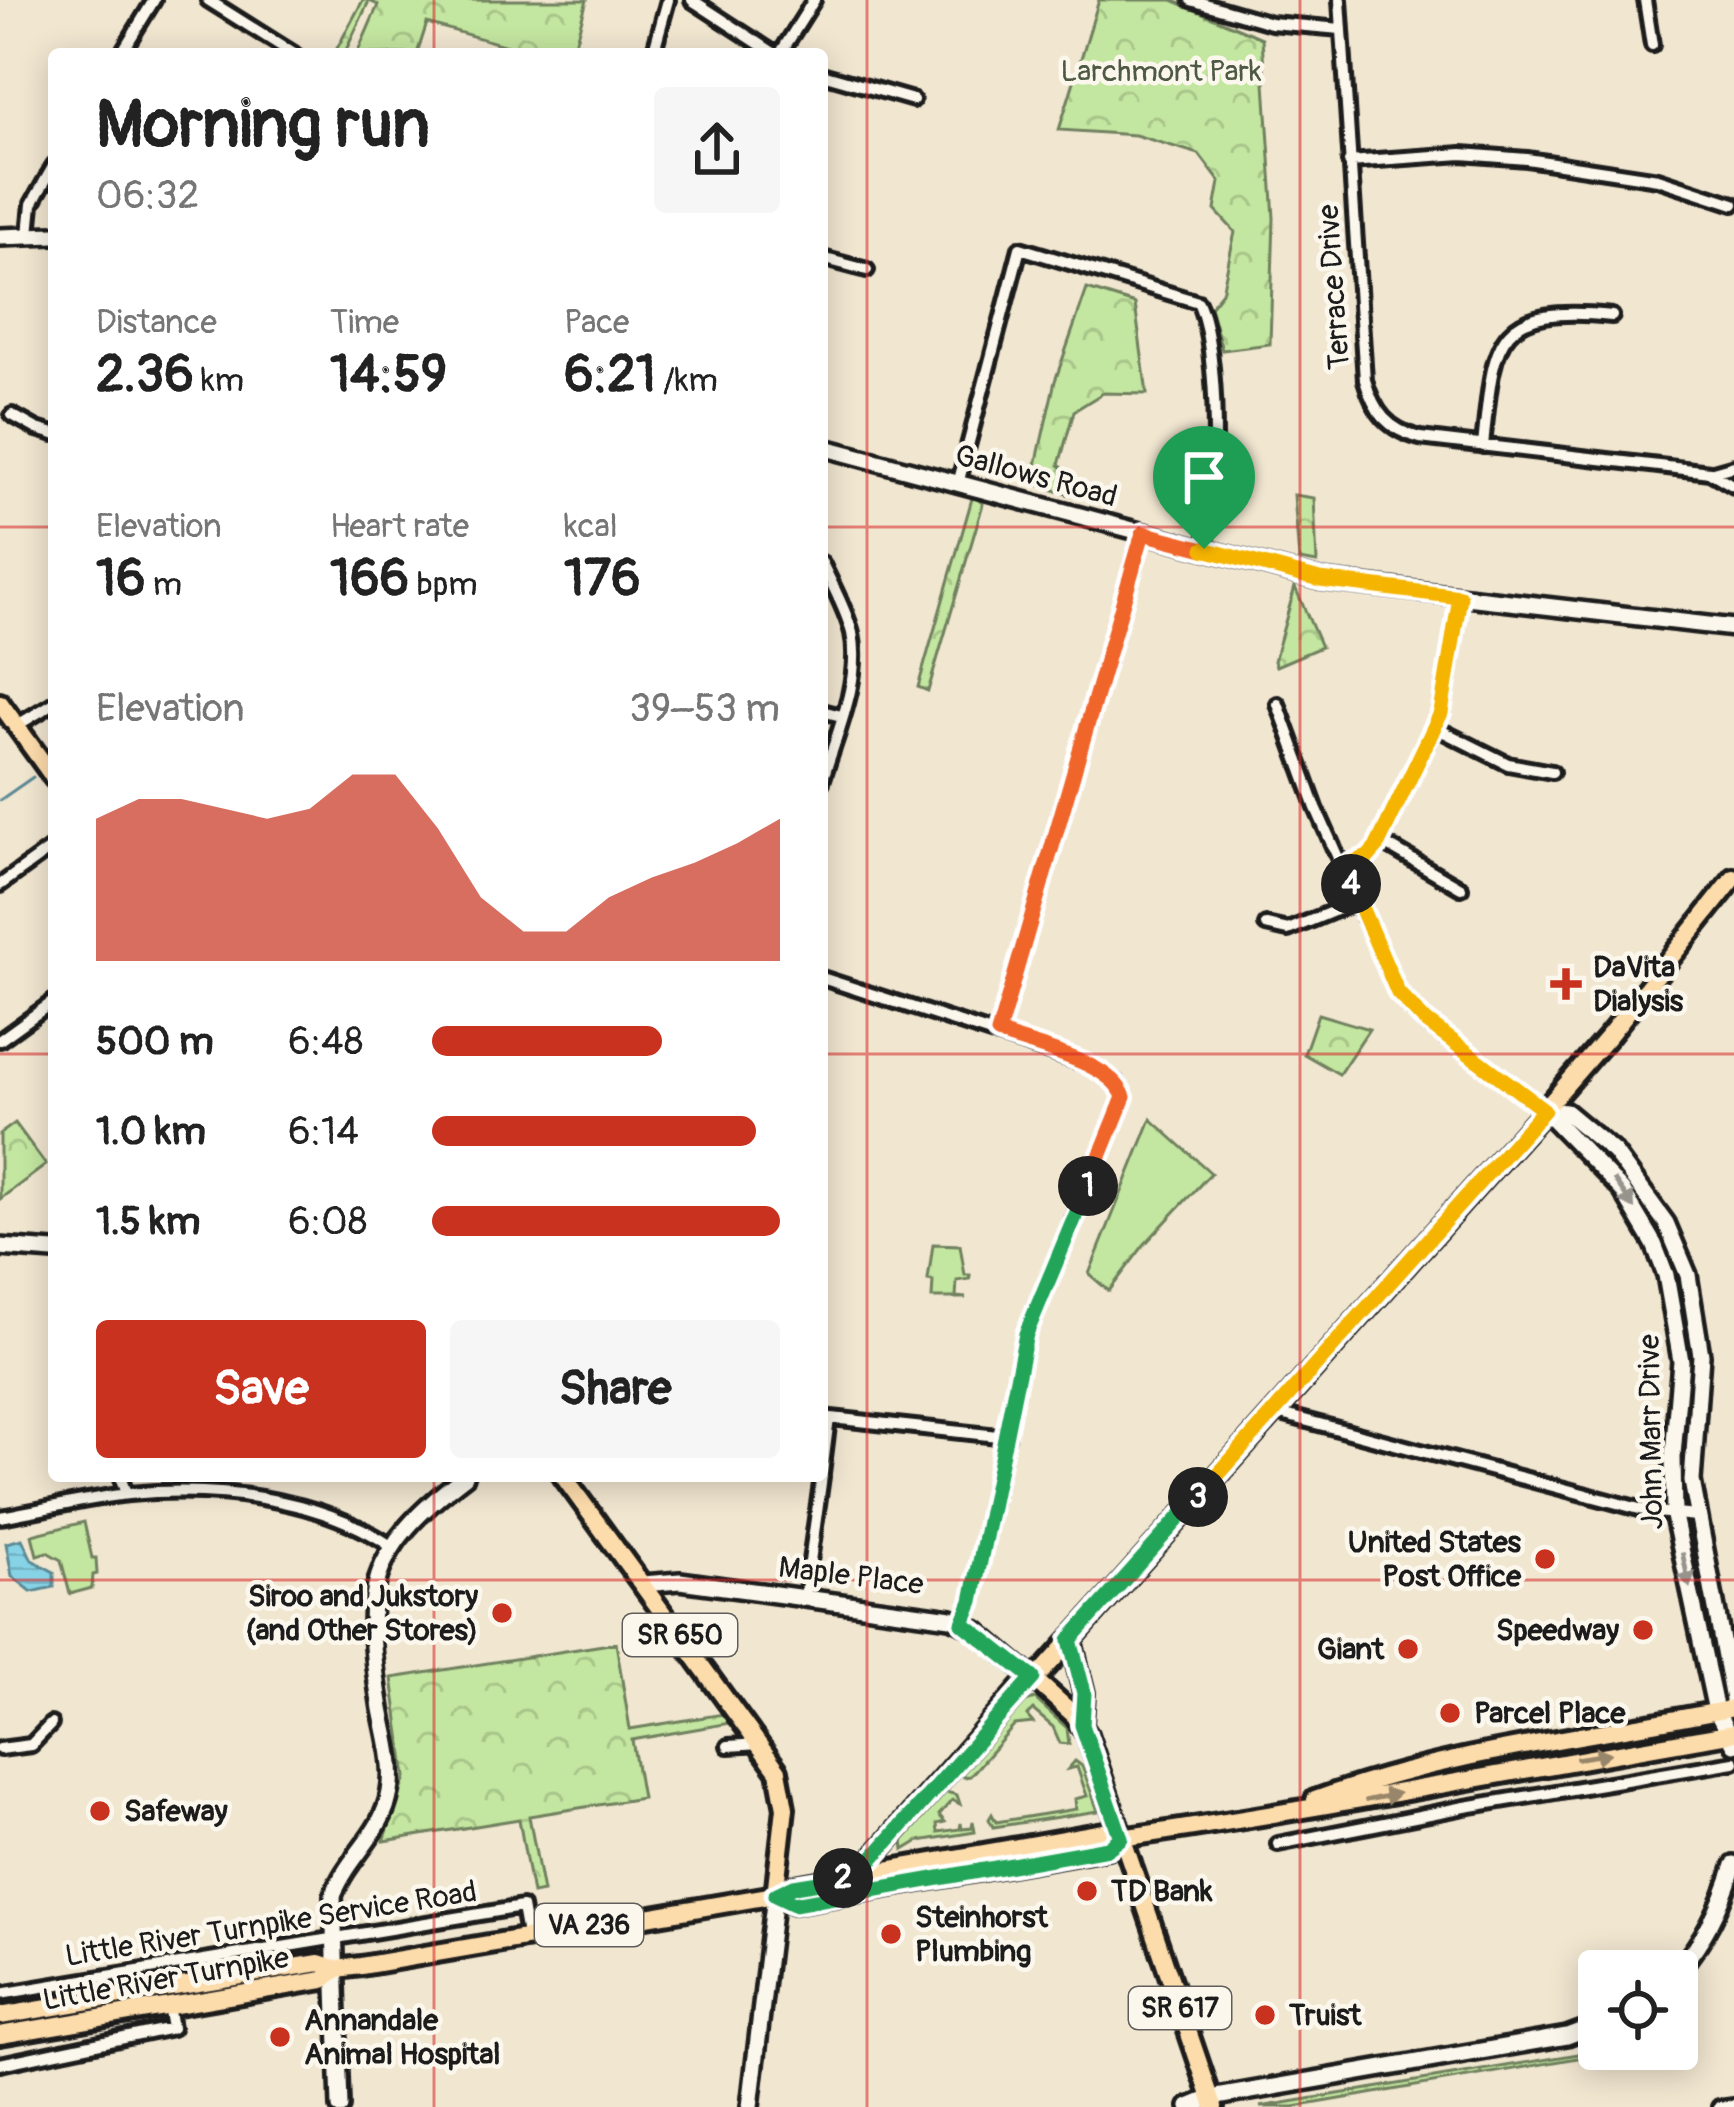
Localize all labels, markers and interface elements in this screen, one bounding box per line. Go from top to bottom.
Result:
park label: Larchmont Park [1060,53,1262,90]
text: Morning run [96,84,430,167]
button: share [654,87,780,213]
text: 06:32 [96,171,199,220]
street label: Terrace Drive [1310,203,1358,371]
text: Distance [96,302,217,343]
text: Time [330,302,399,343]
text: Pace [564,302,629,343]
text: 2.36 [96,343,194,407]
text: 14:59 [330,343,447,407]
text: 6:21 [564,343,656,407]
text: km [194,360,244,401]
text: /km [656,360,718,401]
pin [1153,426,1255,549]
street label: Gallows Road [951,437,1121,515]
icon: arrive [1171,444,1237,510]
text: Elevation [96,506,222,547]
text: Heart rate [330,506,469,547]
text: kcal [564,506,618,547]
text: 16 [96,547,146,611]
text: 166 [330,547,409,611]
text: 176 [564,547,641,611]
text: m [146,564,182,605]
text: bpm [409,564,478,605]
text: Elevation [96,684,245,733]
text: 39–53 m [629,684,780,733]
pin: 4 [1321,854,1381,914]
text: 4 [1341,863,1361,904]
place label: DaVita Dialysis [1593,949,1684,1020]
marker: DaVita Dialysis [1550,968,1582,1000]
text: 500 m [96,1017,214,1066]
text: 6:48 [288,1017,363,1066]
text: 1.0 km [96,1107,206,1156]
text: 6:14 [288,1107,359,1156]
pin: 1 [1058,1156,1118,1216]
text: 1 [1082,1165,1094,1206]
one-way arrow [1612,1178,1635,1210]
text: 1.5 km [96,1197,200,1246]
text: 6:08 [288,1197,367,1246]
button: Save [96,1320,426,1458]
button: Share [450,1320,780,1458]
street label: John Marr Drive [1631,1334,1671,1530]
pin: 3 [1168,1467,1228,1527]
text: 3 [1189,1476,1207,1517]
place label: United States Post Office [1348,1524,1522,1595]
marker: United States Post Office [1532,1546,1558,1572]
street label: Maple Place [776,1549,926,1603]
one-way arrow [1677,1551,1696,1589]
place label: Siroo and Jukstory (and Other Stores) [245,1578,478,1649]
marker: Siroo and Jukstory (and Other Stores) [489,1600,515,1626]
place label: Speedway [1496,1612,1619,1649]
road number: SR 650 [623,1614,737,1656]
marker: Speedway [1630,1617,1656,1643]
place label: Giant [1317,1631,1385,1668]
marker: Giant [1395,1636,1421,1662]
place label: Parcel Place [1474,1695,1627,1732]
marker: Parcel Place [1437,1700,1463,1726]
one-way arrow [1574,1747,1612,1765]
one-way arrow [1364,1787,1402,1806]
place label: Safeway [124,1793,228,1830]
marker: Safeway [87,1798,113,1824]
pin: 2 [813,1848,873,1908]
text: 2 [834,1857,852,1898]
street label: Little River Turnpike Service Road [62,1873,480,1975]
place label: TD Bank [1110,1873,1213,1910]
marker: TD Bank [1074,1878,1100,1904]
place label: Steinhorst Plumbing [915,1899,1049,1970]
road number: VA 236 [535,1904,643,1946]
marker: Steinhorst Plumbing [878,1921,904,1947]
street label: Little River Turnpike [40,1939,292,2019]
map controls [1578,1950,1698,2070]
button: locate [1578,1950,1698,2070]
road number: SR 617 [1129,1987,1231,2029]
place label: Truist [1288,1997,1362,2034]
place label: Annandale Animal Hospital [304,2002,501,2073]
marker: Truist [1252,2002,1278,2028]
marker: Annandale Animal Hospital [267,2024,293,2050]

